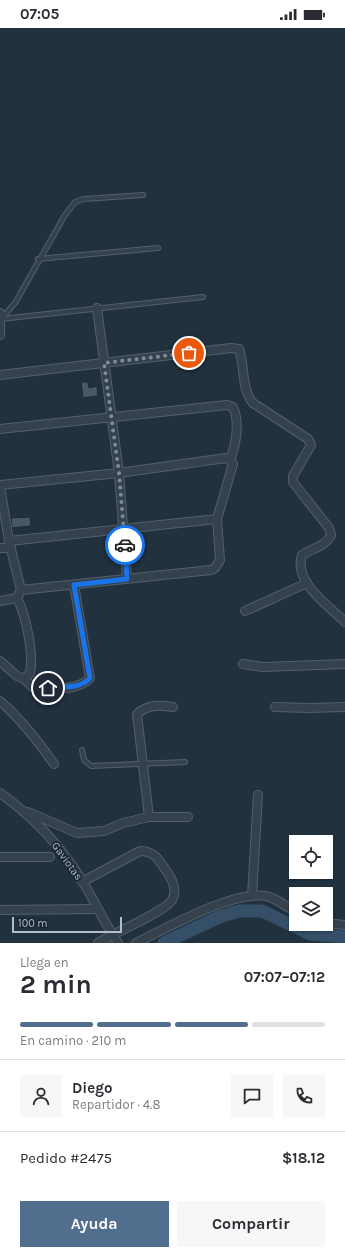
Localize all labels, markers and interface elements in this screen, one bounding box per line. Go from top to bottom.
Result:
text: 07:05 [20,5,59,23]
pin [172,336,206,370]
icon: bag [178,342,200,364]
courier [105,525,145,565]
icon: car [114,534,136,556]
pin [31,671,65,705]
icon: home [37,677,59,699]
map controls [289,835,333,931]
button: locate [289,835,333,879]
street label: Gaviotas [49,839,85,883]
button: layers [289,887,333,931]
scale bar [12,915,122,934]
text: 100 m [18,917,48,930]
text: Llega en [20,955,69,970]
text: 07:07–07:12 [244,968,325,986]
text: 2 min [20,969,92,1000]
text: En camino · 210 m [20,1033,126,1048]
button: person [20,1075,62,1117]
button: chat [231,1075,273,1117]
button: phone [283,1075,325,1117]
text: Diego [72,1079,112,1097]
text: Repartidor · 4.8 [72,1097,160,1112]
text: Pedido #2475 [20,1149,112,1167]
text: $18.12 [282,1149,325,1167]
button: Ayuda [20,1201,169,1247]
button: Compartir [177,1201,325,1247]

